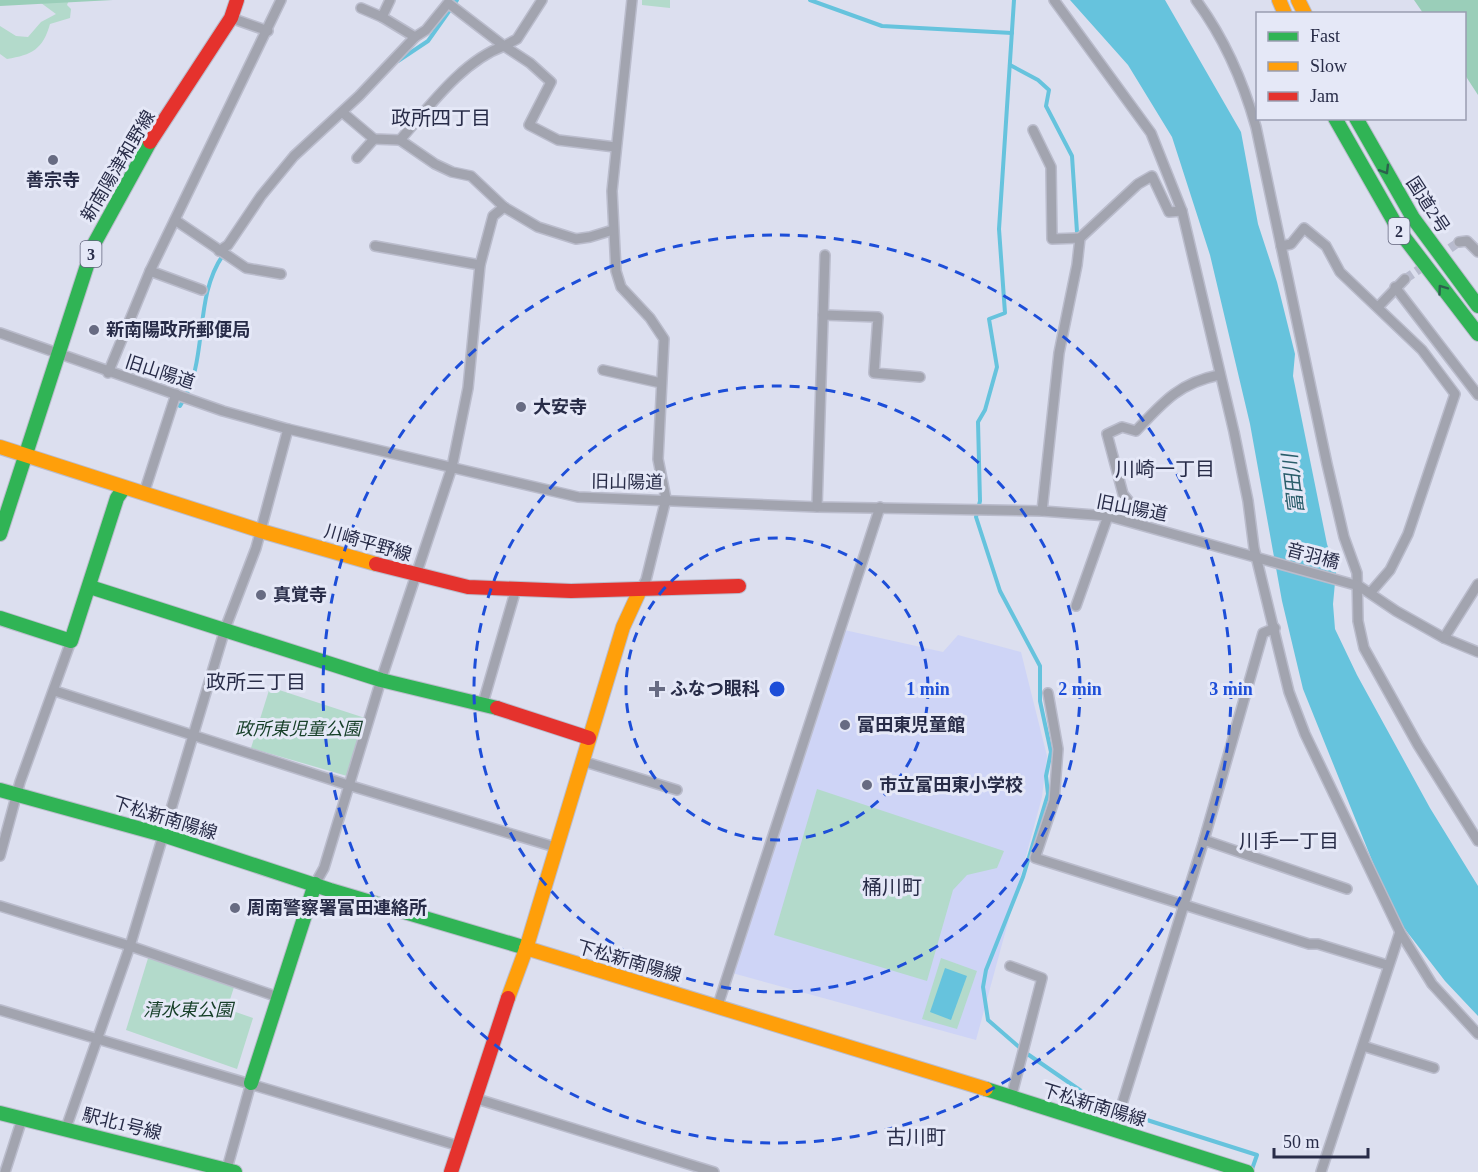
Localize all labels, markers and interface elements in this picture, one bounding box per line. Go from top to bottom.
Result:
legend [1256,12,1466,120]
text: Fast [1310,26,1340,46]
text: Slow [1310,56,1347,76]
text: Jam [1310,86,1339,106]
street label: 新南陽津和野線 [77,107,159,225]
district label: 政所四丁目 [391,107,491,129]
marker: 善宗寺 [46,153,60,167]
one-way arrow [1377,164,1389,174]
place label: 善宗寺 [26,170,80,190]
street label: 国道2号 [1402,173,1454,237]
road number: 2 [1388,218,1410,244]
road number: 3 [80,241,101,267]
one-way arrow [1438,284,1449,295]
place label: 新南陽政所郵便局 [106,319,250,340]
marker: 新南陽政所郵便局 [87,323,101,337]
street label: 旧山陽道 [123,351,197,393]
place label: 大安寺 [533,397,587,417]
marker: 大安寺 [514,400,528,414]
water label: 富田川 [1278,451,1308,515]
district label: 川崎一丁目 [1115,458,1215,480]
street label: 旧山陽道 [591,471,663,493]
street label: 旧山陽道 [1095,491,1169,525]
street label: 川崎平野線 [322,521,414,565]
street label: 音羽橋 [1284,539,1342,573]
place label: 真覚寺 [273,585,327,605]
marker: 真覚寺 [254,588,268,602]
district label: 政所三丁目 [206,671,306,693]
place label: ふなつ眼科 [670,679,760,699]
centre of rings [767,679,787,699]
text: 1 min [906,679,950,699]
text: 2 min [1058,679,1102,699]
text: 3 min [1209,679,1253,699]
marker: ふなつ眼科 [648,680,666,698]
place label: 富田東児童館 [857,715,965,735]
marker: 富田東児童館 [838,718,852,732]
park label: 政所東児童公園 [235,719,364,739]
place label: 市立富田東小学校 [879,775,1023,795]
marker: 市立富田東小学校 [860,778,874,792]
street label: 下松新南陽線 [110,793,220,843]
district label: 川手一丁目 [1239,830,1339,852]
district label: 桶川町 [862,876,922,898]
place label: 周南警察署富田連絡所 [247,898,427,918]
marker: 周南警察署富田連絡所 [228,901,242,915]
street label: 下松新南陽線 [574,937,684,985]
park label: 清水東公園 [143,1000,236,1020]
street label: 下松新南陽線 [1039,1080,1149,1130]
street label: 駅北1号線 [80,1104,164,1144]
scale bar [1274,1121,1368,1159]
district label: 古川町 [886,1126,946,1148]
text: 50 m [1283,1132,1320,1152]

